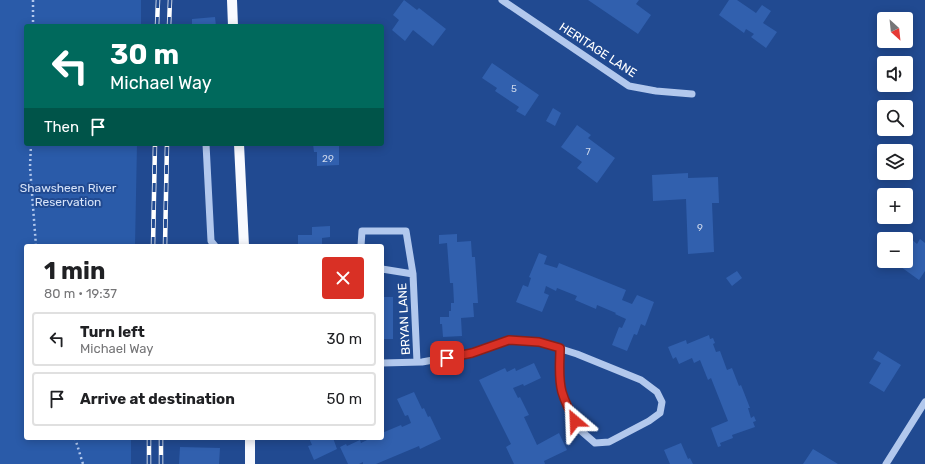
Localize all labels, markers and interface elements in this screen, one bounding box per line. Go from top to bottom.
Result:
north arrow [877,12,913,48]
map controls [877,12,913,268]
street label: HERITAGE LANE [557,20,639,80]
text: 30 m [110,38,179,71]
icon: left [44,40,96,92]
button: sound [877,56,913,92]
text: Michael Way [110,72,212,94]
house number: 5 [511,83,517,95]
button: search [877,100,913,136]
icon: arrive [87,116,109,138]
text: Then [44,118,79,136]
button: layers [877,144,913,180]
house number: 7 [585,146,591,158]
house number: 29 [322,153,334,165]
park label: Shawsheen River Reservation [20,181,117,209]
button: + [877,188,913,224]
house number: 9 [697,222,703,234]
button: − [877,232,913,268]
text: 1 min [44,257,105,285]
button: close [322,257,364,299]
street label: BRYAN LANE [395,283,413,355]
text: 80 m · 19:37 [44,286,117,301]
text: Turn left [80,323,145,341]
icon: left [46,328,68,350]
text: 30 m [326,330,362,348]
text: Michael Way [80,341,153,356]
pin [430,341,464,375]
icon: arrive [436,347,458,369]
icon: arrive [46,388,68,410]
text: Arrive at destination [80,390,235,408]
text: 50 m [327,390,362,408]
position arrow [554,400,596,442]

